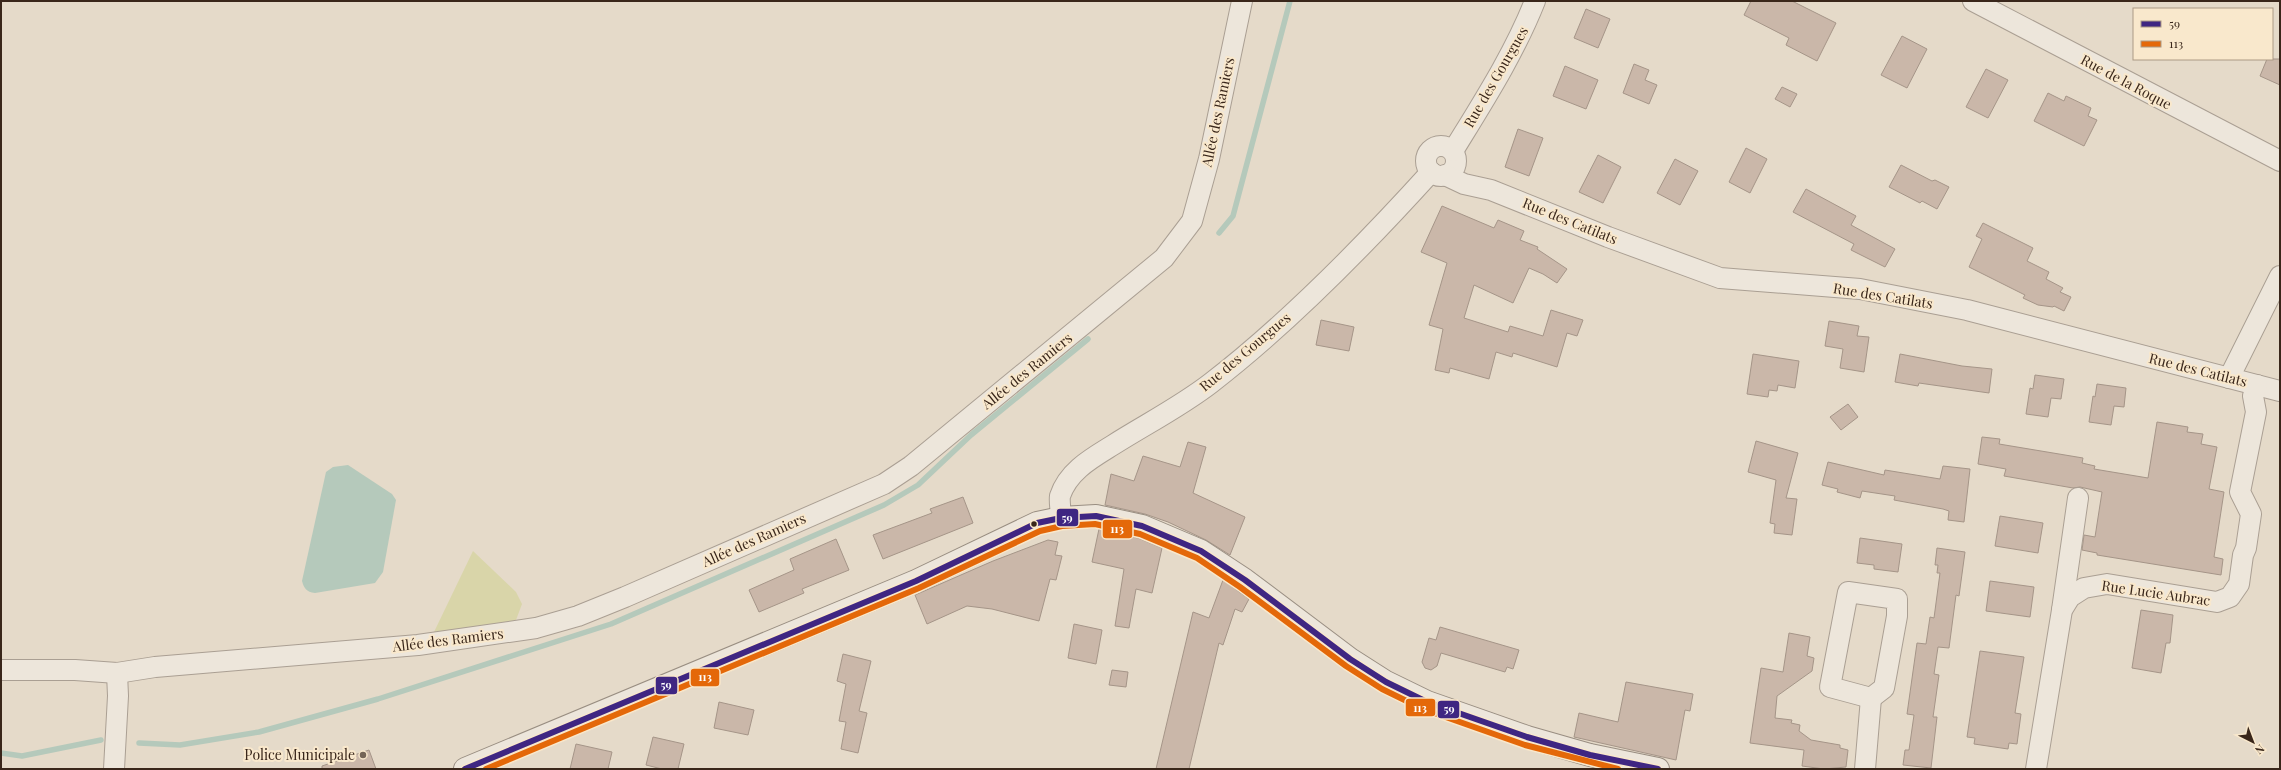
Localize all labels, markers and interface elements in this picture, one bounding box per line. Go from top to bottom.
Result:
legend [2133,8,2273,60]
text: 59 [2169,15,2180,31]
street label: Rue des Gourgues [1459,23,1532,131]
text: 113 [2169,35,2183,51]
street label: Rue de la Roque [2078,50,2175,113]
street label: Allée des Ramiers [1196,55,1238,169]
street label: Rue des Catilats [1520,193,1620,248]
street label: Rue des Catilats [1832,278,1934,313]
street label: Rue des Gourgues [1195,308,1294,395]
street label: Allée des Ramiers [977,328,1076,414]
street label: Rue des Catilats [2147,348,2249,391]
street label: Allée des Ramiers [698,508,809,571]
line badge: 59 [1056,508,1079,527]
text: 59 [1061,510,1073,525]
unlabelled marker [1029,519,1039,529]
line badge: 113 [1102,519,1133,539]
text: 113 [1110,521,1124,536]
street label: Rue Lucie Aubrac [2100,575,2212,610]
street label: Allée des Ramiers [390,623,504,656]
line badge: 113 [690,668,720,687]
text: 113 [698,669,712,684]
line badge: 59 [655,676,678,695]
text: 59 [660,677,672,692]
line badge: 113 [1405,698,1436,717]
text: 113 [1413,700,1427,715]
line badge: 59 [1437,700,1460,719]
text: 59 [1443,701,1455,716]
north arrow [2233,722,2273,762]
text: N [2252,742,2268,758]
place label: Police Municipale [244,745,355,764]
marker: Police Municipale [358,750,368,760]

